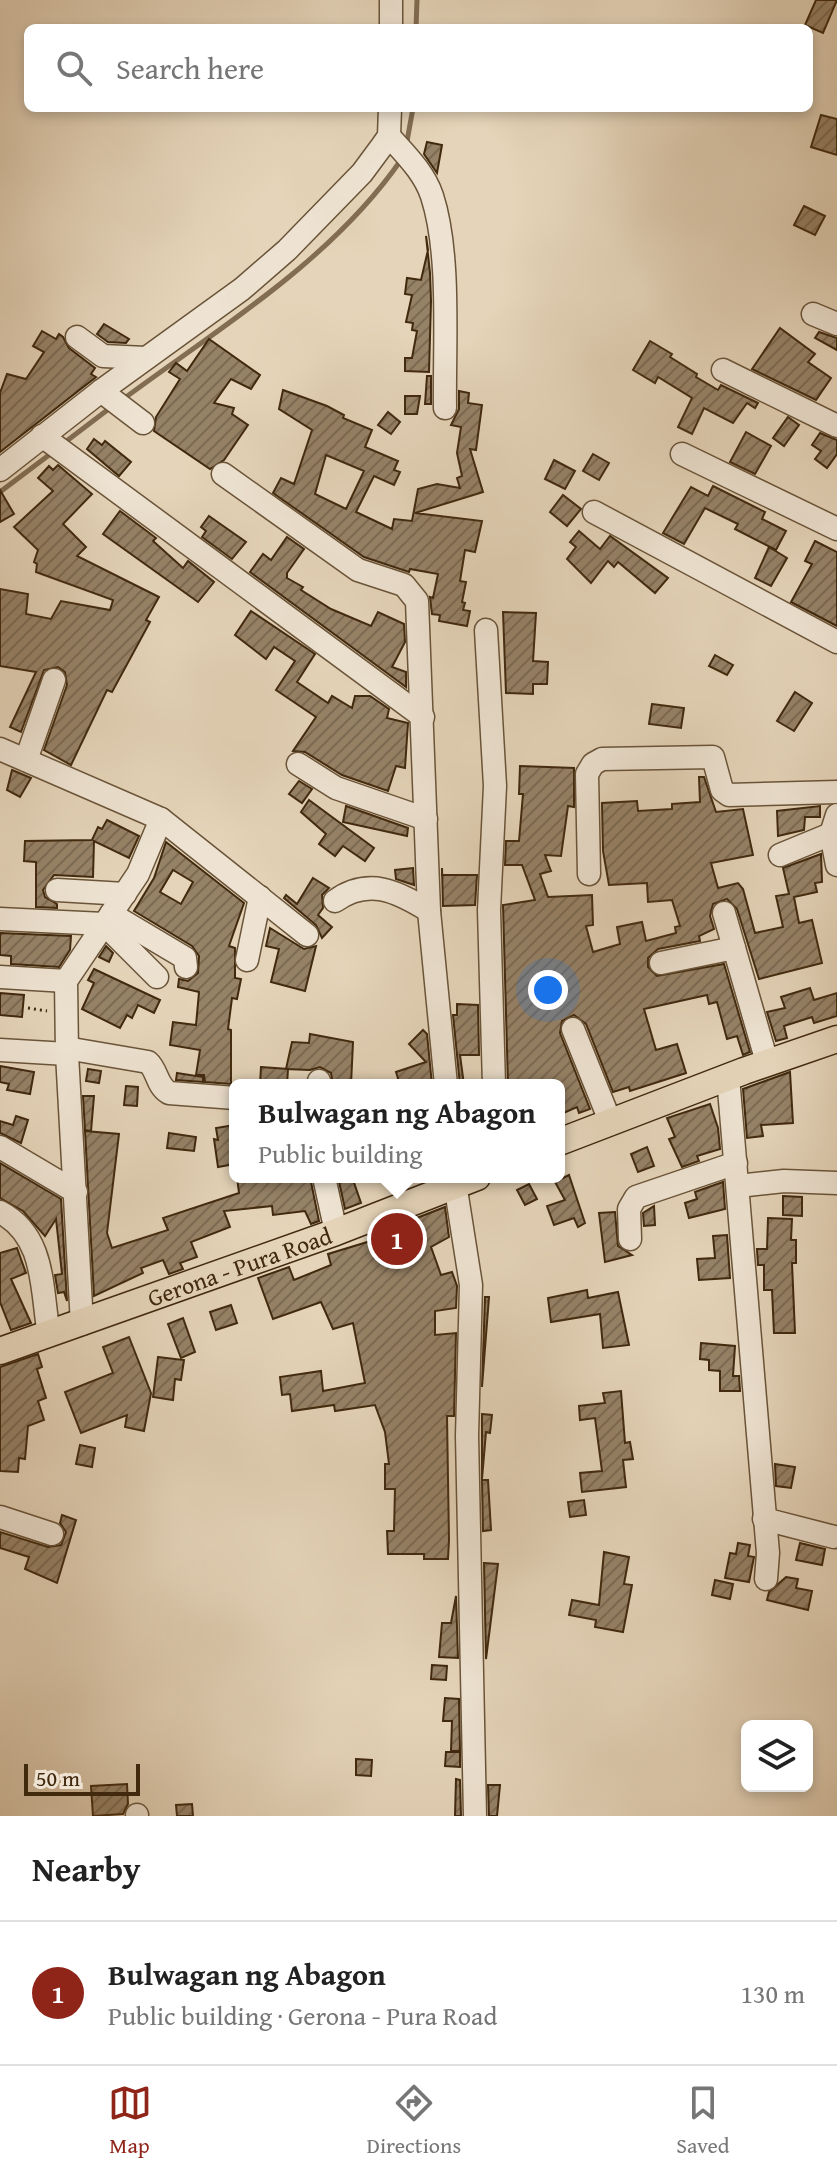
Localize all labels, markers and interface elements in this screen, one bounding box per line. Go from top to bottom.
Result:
search box [24,24,813,112]
icon: search [52,46,96,90]
text: Search here [116,46,264,90]
your location [528,970,568,1010]
popup [229,1079,565,1183]
text: Bulwagan ng Abagon [258,1090,536,1134]
text: Public building [258,1134,422,1173]
pin: 1 [371,1209,423,1269]
street label: Gerona - Pura Road [142,1217,337,1315]
map controls [741,1720,813,1792]
button: layers [741,1720,813,1792]
scale bar [24,1760,140,1796]
text: 50 m [36,1762,80,1794]
text: Nearby [32,1844,141,1893]
text: Bulwagan ng Abagon [108,1952,386,1996]
text: 1 [51,1974,65,2013]
text: 130 m [740,1974,805,2013]
text: Public building · Gerona - Pura Road [108,1996,497,2035]
tab: Map [108,2081,152,2161]
tab: Directions [367,2081,461,2161]
tab: Saved [676,2081,729,2161]

